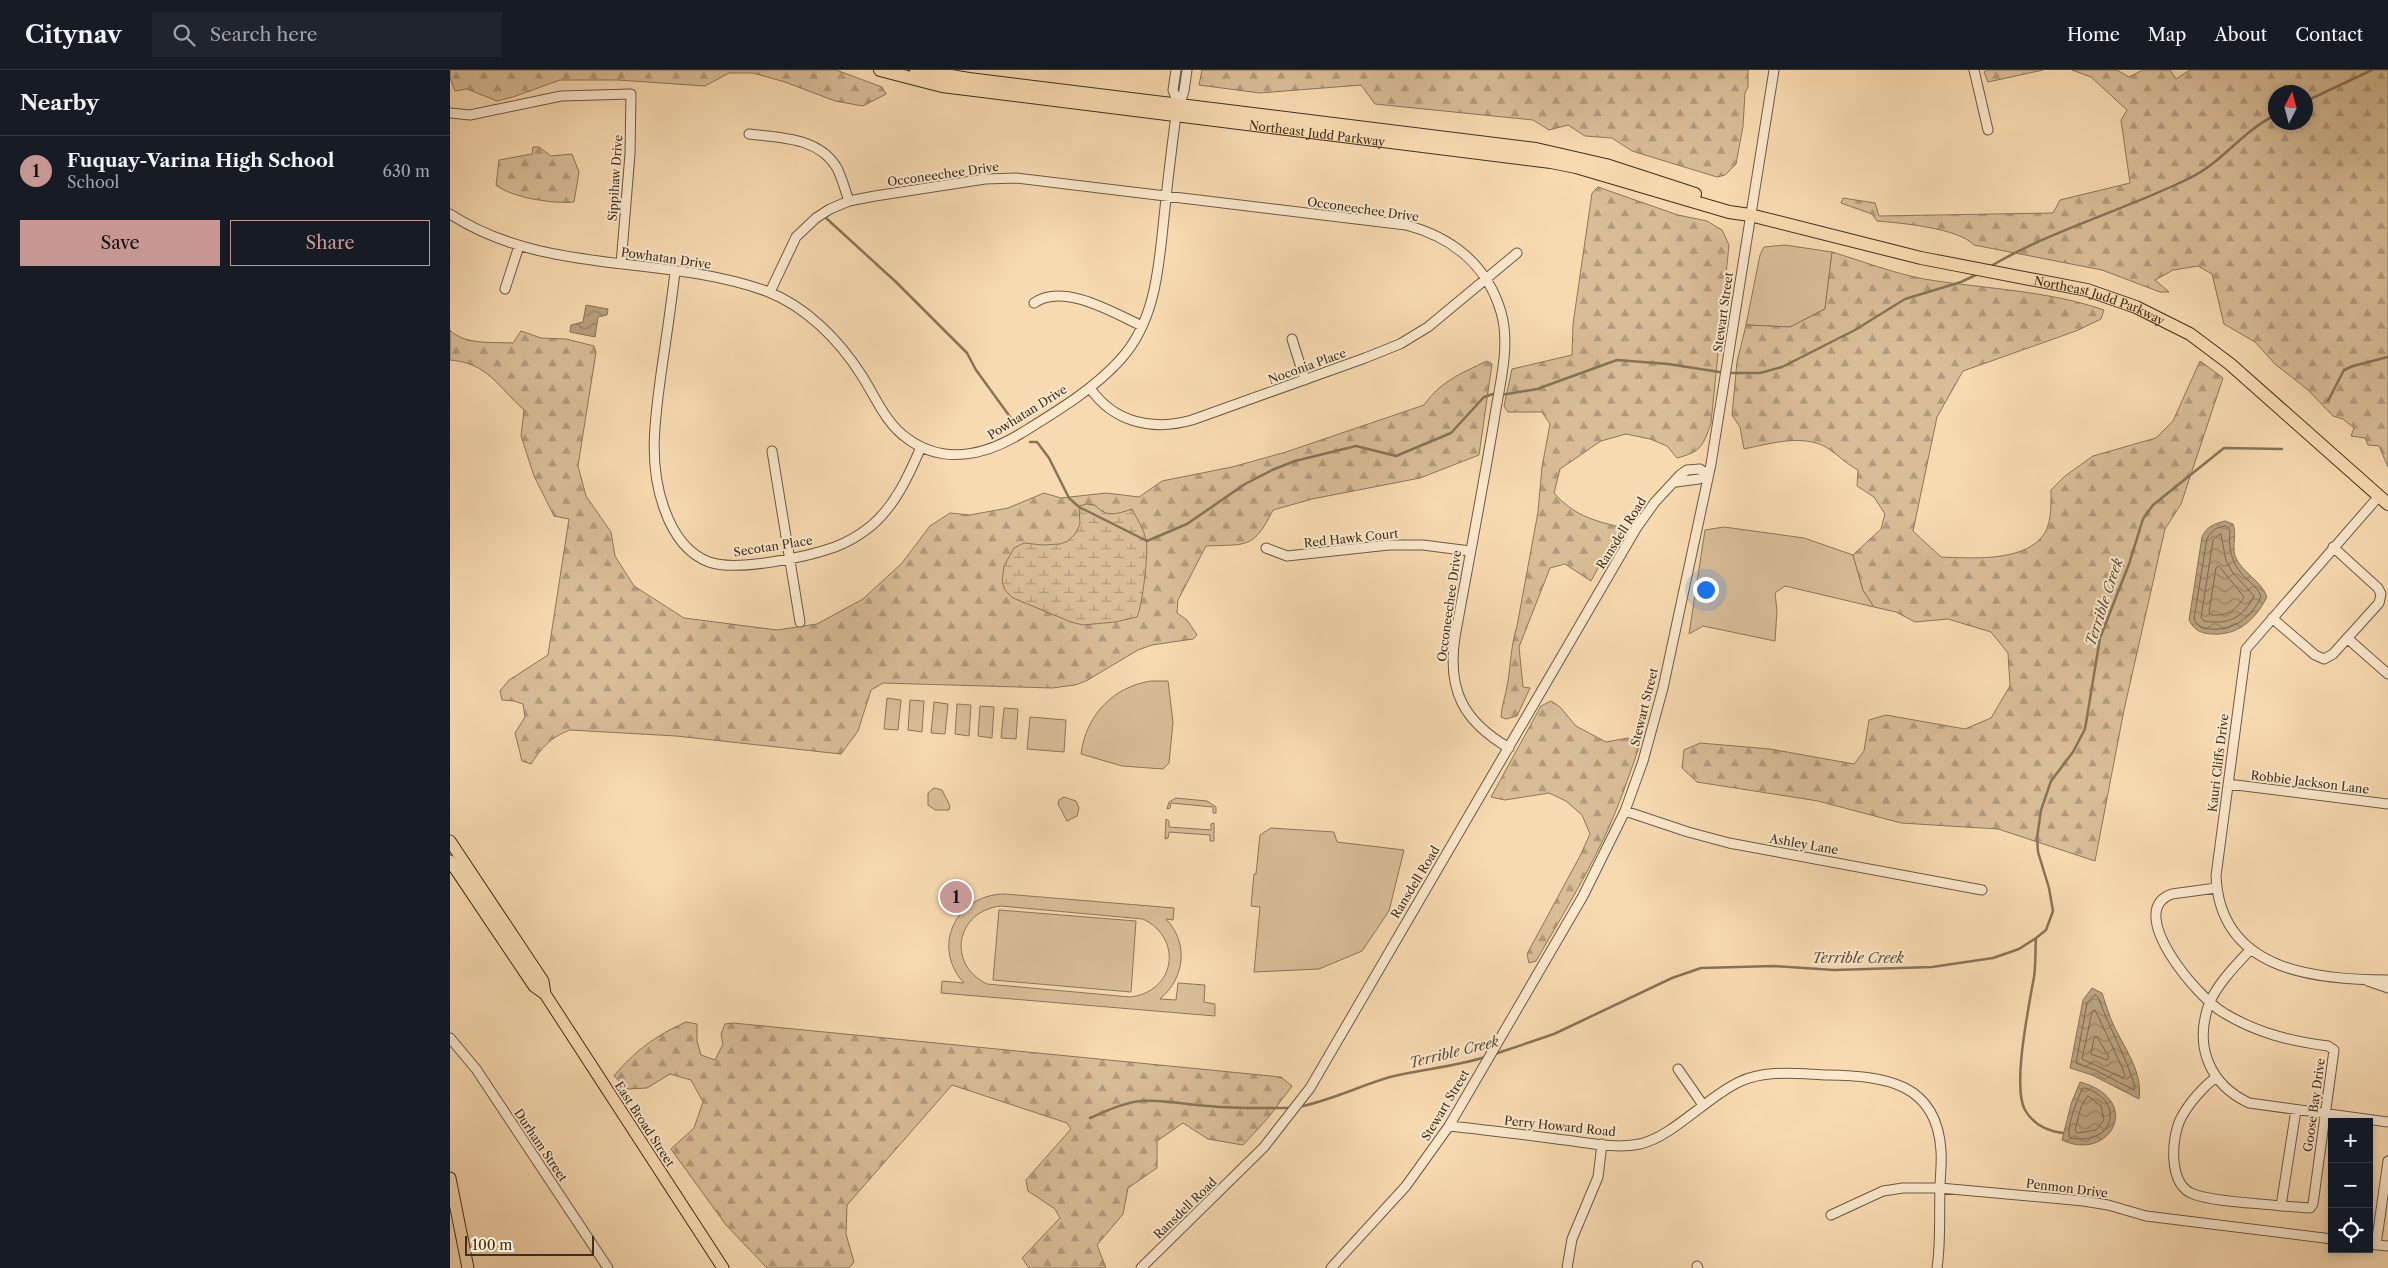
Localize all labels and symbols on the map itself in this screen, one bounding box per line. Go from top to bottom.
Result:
north arrow [2268,85,2313,130]
street label: Northeast Judd Parkway [1248,117,1386,149]
street label: Sippihaw Drive [604,134,626,222]
street label: Occoneechee Drive [886,159,1000,189]
street label: Occoneechee Drive [1306,194,1420,224]
street label: Powhatan Drive [620,244,712,272]
street label: Stewart Street [1710,270,1736,353]
street label: Northeast Judd Parkway [2033,272,2168,328]
street label: Noconia Place [1266,345,1348,387]
street label: Powhatan Drive [985,381,1070,442]
street label: Ransdell Road [1593,494,1649,572]
street label: Red Hawk Court [1303,525,1400,550]
street label: Secotan Place [732,532,814,560]
street label: Occoneechee Drive [1434,549,1464,663]
water label: Terrible Creek [2081,555,2127,648]
your location [1693,577,1719,603]
street label: Stewart Street [1627,665,1661,748]
street label: Kauri Cliffs Drive [2205,713,2232,813]
street label: Robbie Jackson Lane [2250,767,2370,797]
street label: Ashley Lane [1767,830,1840,857]
street label: Ransdell Road [1387,842,1443,921]
pin: 1 [940,878,972,916]
water label: Terrible Creek [1812,949,1904,967]
water label: Terrible Creek [1407,1032,1501,1072]
street label: Goose Bay Drive [2300,1057,2328,1153]
street label: Stewart Street [1418,1066,1473,1143]
street label: East Broad Street [612,1079,679,1170]
street label: Durham Street [511,1106,571,1185]
street label: Perry Howard Road [1504,1113,1617,1139]
street label: Ransdell Road [1150,1174,1220,1242]
street label: Penmon Drive [2025,1176,2109,1200]
scale bar [465,1233,594,1256]

